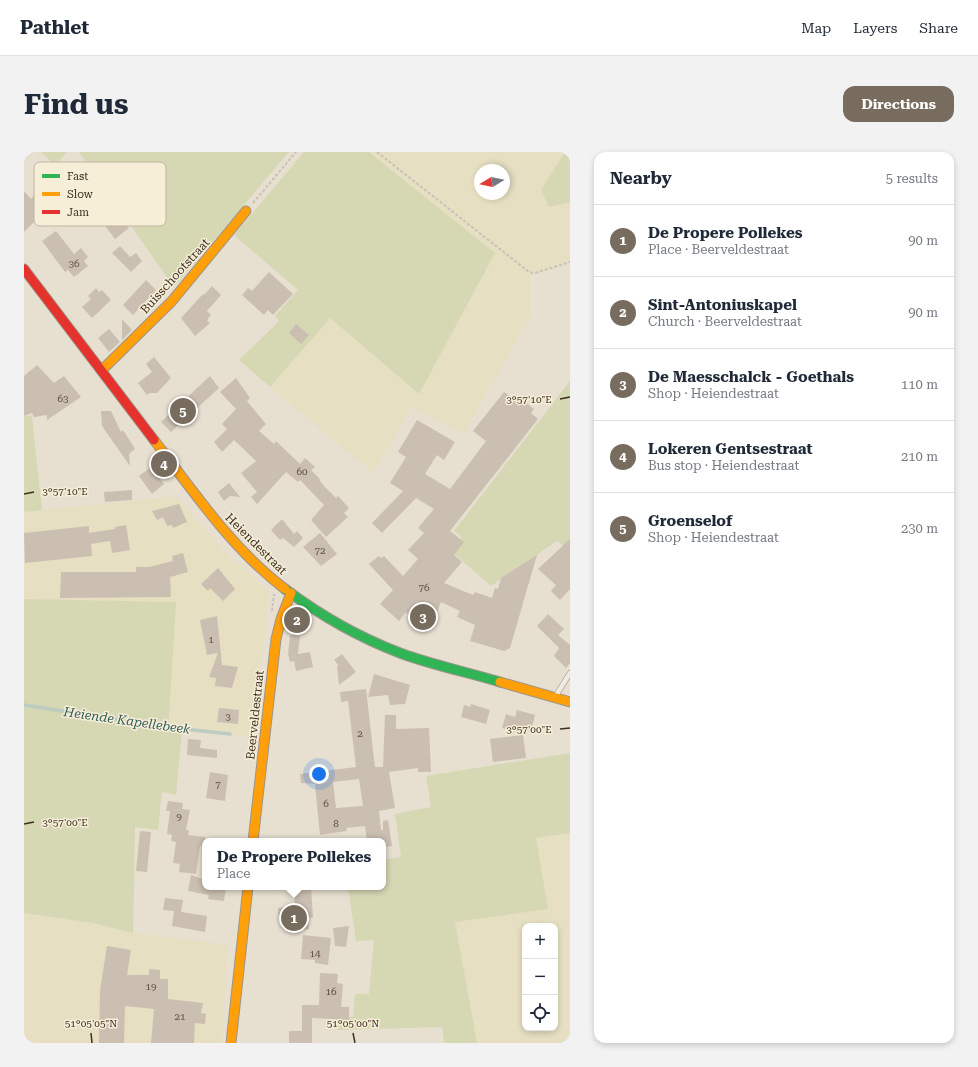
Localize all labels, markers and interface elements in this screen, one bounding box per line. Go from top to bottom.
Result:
text: Pathlet [20,16,89,39]
text: Map [801,20,831,36]
text: Layers [853,20,897,36]
text: Share [919,20,958,36]
button: Directions [843,86,954,122]
text: Find us [24,88,128,121]
legend [34,162,166,226]
north arrow [474,164,510,200]
text: Nearby [610,168,672,188]
text: Fast [67,170,88,183]
text: 5 results [886,171,938,186]
text: Slow [67,188,94,201]
text: Jam [67,206,89,219]
text: De Propere Pollekes [648,224,803,242]
text: 1 [619,233,627,248]
text: 90 m [908,233,938,248]
street label: Buisschootstraat [138,235,213,317]
text: Place · Beerveldestraat [648,242,789,257]
house number: 36 [68,258,80,269]
text: Sint-Antoniuskapel [648,296,797,314]
text: 2 [619,305,627,320]
text: 90 m [908,305,938,320]
text: Church · Beerveldestraat [648,314,802,329]
text: De Maesschalck - Goethals [648,368,854,386]
text: 3 [619,377,627,392]
text: 110 m [901,377,938,392]
text: Shop · Heiendestraat [648,386,779,401]
house number: 63 [57,393,69,404]
text: 3°57'10"E [506,394,552,405]
pin: 5 [170,396,196,426]
text: Lokeren Gentsestraat [648,440,813,458]
pin: 4 [151,449,177,479]
text: 4 [619,449,627,464]
text: 210 m [901,449,938,464]
text: Bus stop · Heiendestraat [648,458,799,473]
house number: 60 [296,466,308,477]
text: 3°57'10"E [42,486,88,497]
street label: Heiendestraat [222,510,290,578]
text: Groenselof [648,512,732,530]
text: 5 [619,521,627,536]
text: 230 m [901,521,938,536]
text: Shop · Heiendestraat [648,530,779,545]
house number: 72 [314,545,326,556]
house number: 76 [418,582,430,593]
pin: 3 [410,602,436,632]
pin: 2 [284,605,310,635]
house number: 1 [208,634,214,645]
street label: Beerveldestraat [243,669,267,760]
water label: Heiende Kapellebeek [62,704,192,737]
house number: 3 [225,711,231,722]
text: 3°57'00"E [506,724,552,735]
house number: 2 [357,728,363,739]
your location [309,764,329,784]
house number: 7 [215,779,221,790]
house number: 6 [323,798,329,809]
house number: 9 [176,811,182,822]
text: 3°57'00"E [42,817,88,828]
house number: 8 [333,818,339,829]
popup [202,838,386,890]
text: De Propere Pollekes [217,848,371,866]
text: Place [217,866,250,881]
pin: 1 [281,903,307,933]
map controls [522,923,558,1031]
button: + [522,923,558,959]
house number: 14 [309,948,321,959]
button: − [522,959,558,995]
house number: 19 [145,981,157,992]
house number: 16 [325,986,337,997]
button: locate [522,995,558,1031]
house number: 21 [174,1011,186,1022]
text: 51°05'05"N [65,1018,117,1029]
text: 51°05'00"N [327,1018,379,1029]

